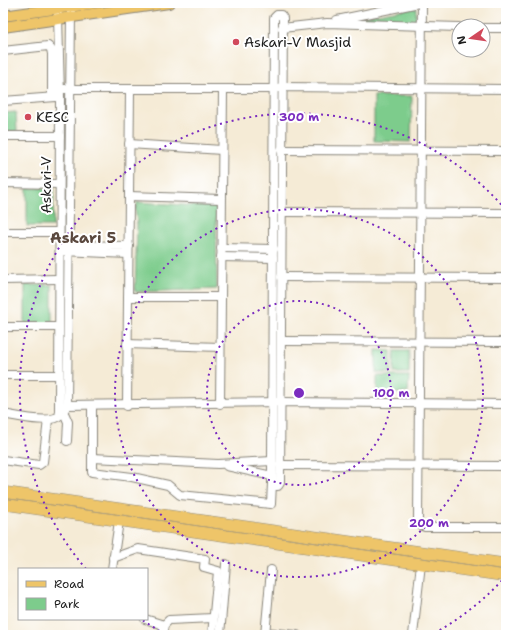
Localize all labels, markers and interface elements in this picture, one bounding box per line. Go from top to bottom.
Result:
north arrow [451,18,491,58]
place label: Askari-V Masjid [244,33,351,51]
text: N [453,34,470,46]
marker: Askari-V Masjid [231,37,241,47]
place label: KESC [36,108,69,126]
text: 300 m [279,109,319,125]
marker: KESC [23,112,33,122]
street label: Askari-V [37,156,55,214]
district label: Askari 5 [50,228,116,248]
text: 100 m [373,385,410,401]
centre of rings [292,386,306,400]
text: 200 m [409,515,449,531]
legend [18,568,148,620]
text: Road [54,576,85,592]
text: Park [54,596,80,612]

